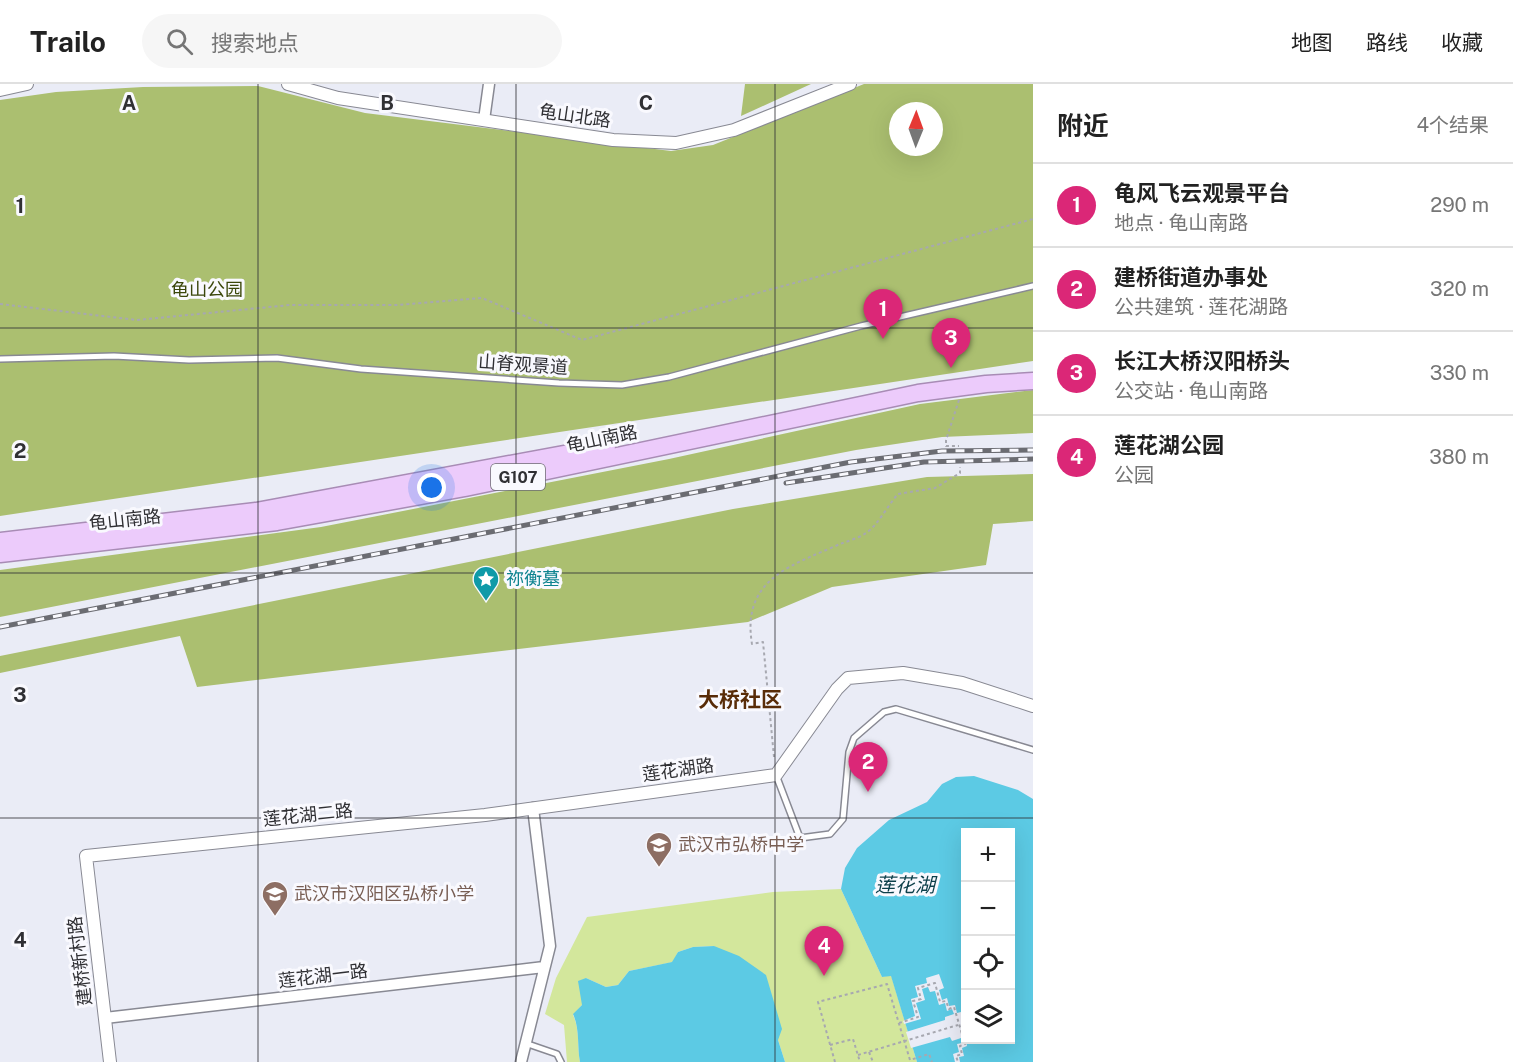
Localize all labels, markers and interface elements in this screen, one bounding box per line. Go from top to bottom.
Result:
search box [142,14,562,68]
text: Trailo [30,25,106,58]
icon: search [163,25,196,58]
text: 搜索地点 [211,30,299,56]
text: 地图 [1291,30,1333,55]
text: 路线 [1366,30,1408,55]
text: 收藏 [1441,30,1483,55]
text: A [122,91,136,115]
text: B [380,91,394,115]
text: C [639,91,653,115]
street label: 龟山北路 [538,100,612,131]
north arrow [889,102,943,156]
text: 附近 [1057,110,1109,141]
text: 4个结果 [1416,113,1489,137]
text: 龟风飞云观景平台 [1114,180,1290,206]
text: 1 [1072,193,1081,217]
text: 290 m [1430,193,1489,217]
text: 1 [16,194,24,218]
text: 地点 · 龟山南路 [1114,211,1248,235]
text: 建桥街道办事处 [1114,264,1268,290]
text: 2 [1070,277,1083,301]
text: 320 m [1430,277,1489,301]
park label: 龟山公园 [171,279,243,300]
pin: 1 [864,290,902,339]
text: 公共建筑 · 莲花湖路 [1114,295,1288,319]
pin: 3 [932,318,970,368]
text: 长江大桥汉阳桥头 [1114,348,1290,374]
street label: 山脊观景道 [477,351,569,378]
text: 3 [1070,361,1083,385]
text: 330 m [1430,361,1489,385]
text: 公交站 · 龟山南路 [1114,379,1268,403]
street label: 龟山南路 [564,421,639,456]
text: 莲花湖公园 [1114,432,1224,458]
text: 2 [14,439,26,463]
text: 4 [1070,445,1083,469]
text: 380 m [1429,445,1489,469]
text: 公园 [1114,463,1154,487]
road number: G107 [491,464,545,490]
your location [417,473,446,502]
street label: 龟山南路 [88,505,162,534]
place icon: 祢衡墓 [471,564,501,602]
place label: 祢衡墓 [506,568,560,589]
text: 3 [13,683,27,707]
district label: 大桥社区 [698,687,782,712]
pin: 2 [848,742,888,792]
street label: 莲花湖路 [641,754,715,785]
street label: 莲花湖二路 [262,799,354,830]
map controls [961,828,1015,1044]
button: + [961,828,1015,882]
school or university icon: 武汉市弘桥中学 [644,830,674,868]
place label: 武汉市弘桥中学 [678,834,804,855]
water label: 莲花湖 [875,873,938,897]
school or university icon: 武汉市汉阳区弘桥小学 [260,879,290,917]
button: − [961,882,1015,936]
place label: 武汉市汉阳区弘桥小学 [294,883,474,904]
street label: 建桥新村路 [64,915,95,1007]
pin: 4 [804,926,844,976]
text: 4 [13,928,27,952]
button: locate [961,936,1015,990]
street label: 莲花湖一路 [277,960,369,991]
button: layers [961,990,1015,1044]

